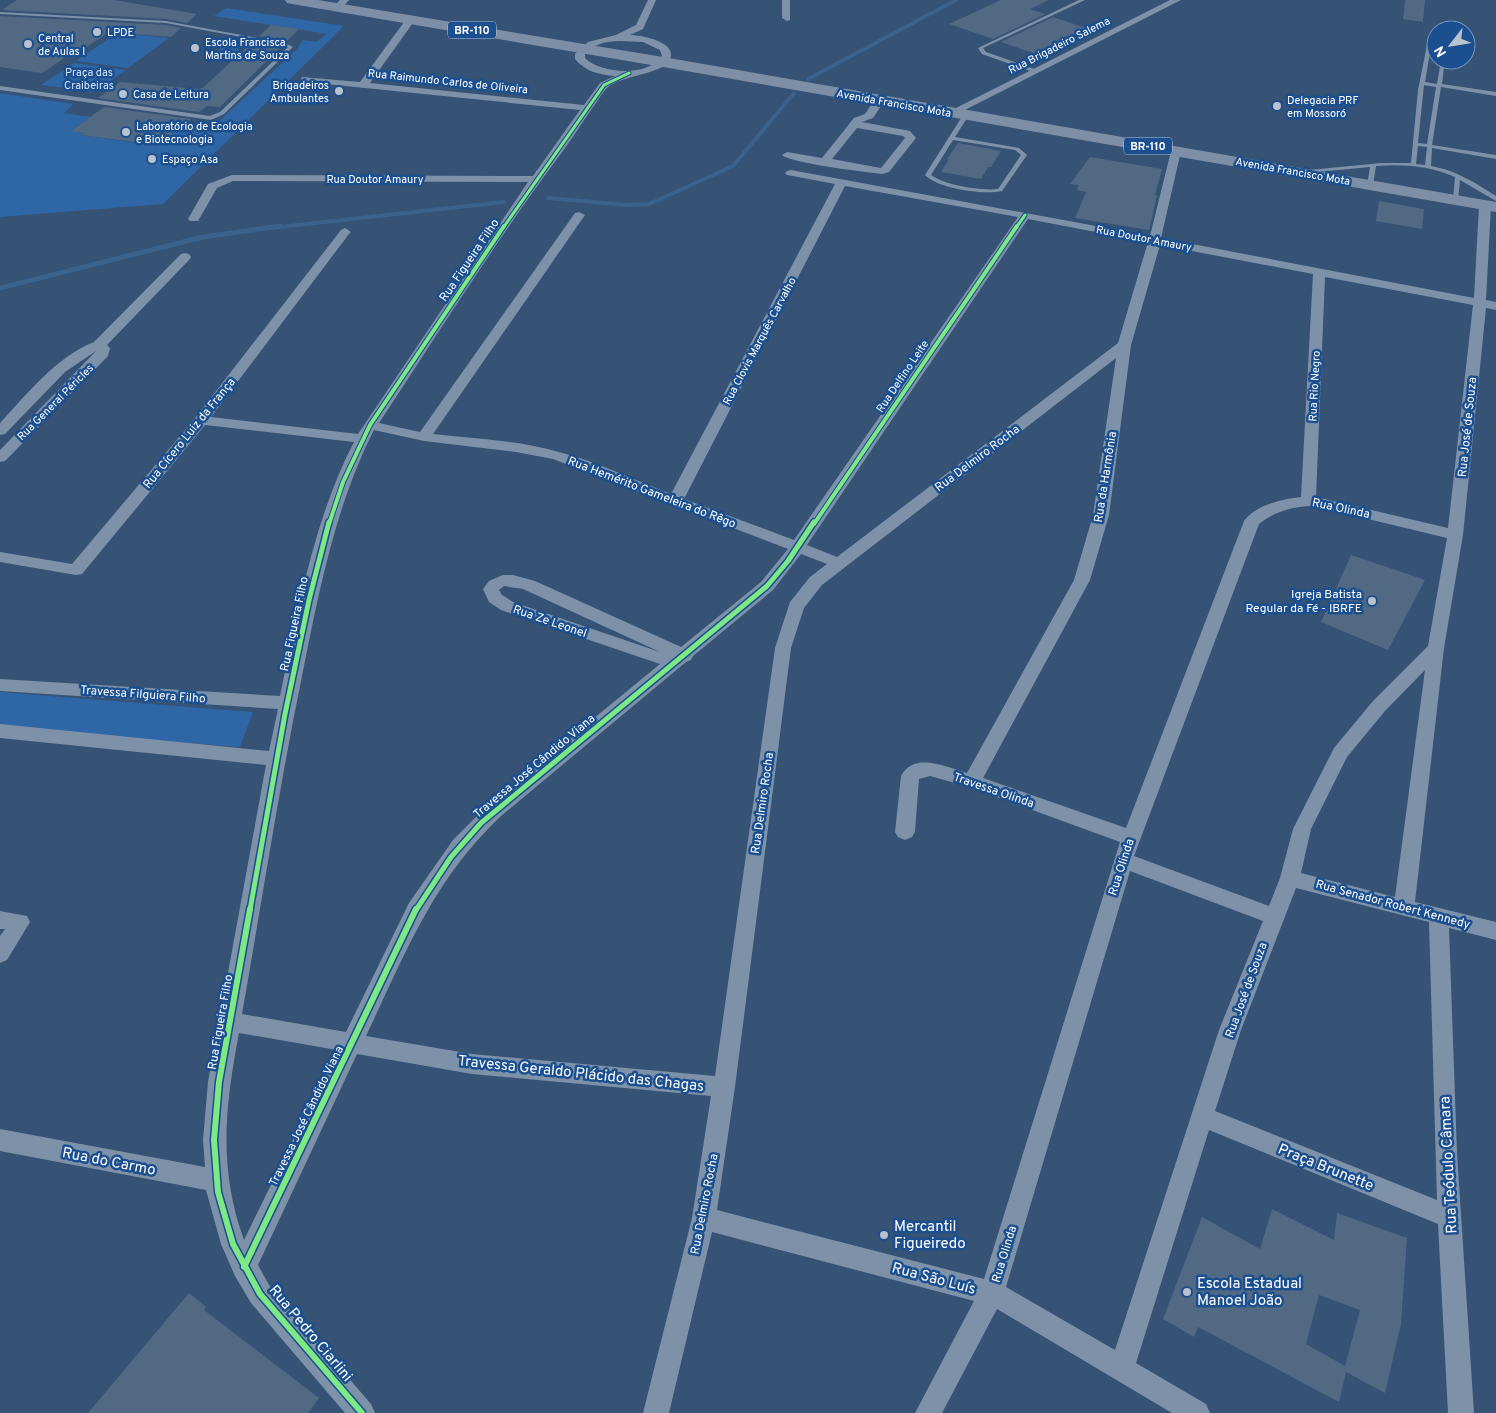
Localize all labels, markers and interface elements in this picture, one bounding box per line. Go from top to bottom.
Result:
street label: Rua Brigadeiro Salema [1006,14,1113,78]
north arrow [1426,20,1476,70]
road number: BR-110 [448,22,496,38]
marker: LPDE [91,26,103,38]
place label: LPDE [107,26,134,40]
place label: Central de Aulas I [38,32,85,59]
place label: Escola Francisca Martins de Souza [205,36,290,63]
marker: Central de Aulas I [22,38,34,50]
marker: Escola Francisca Martins de Souza [189,42,201,54]
text: N [1431,42,1451,60]
park label: Praça das Craibeiras [64,66,114,93]
street label: Rua Raimundo Carlos de Oliveira [367,67,529,97]
place label: Brigadeiros Ambulantes [270,79,329,106]
marker: Brigadeiros Ambulantes [333,85,345,97]
street label: Avenida Francisco Mota [835,87,952,121]
marker: Casa de Leitura [117,88,129,100]
place label: Casa de Leitura [133,88,209,102]
place label: Delegacia PRF em Mossoró [1287,94,1359,121]
marker: Delegacia PRF em Mossoró [1271,100,1283,112]
place label: Laboratório de Ecologia e Biotecnologia [136,120,253,147]
marker: Laboratório de Ecologia e Biotecnologia [120,126,132,138]
road number: BR-110 [1124,138,1172,154]
marker: Espaço Asa [146,153,158,165]
place label: Espaço Asa [162,153,218,167]
street label: Avenida Francisco Mota [1234,155,1351,189]
street label: Rua Doutor Amaury [326,173,424,187]
street label: Rua Figueira Filho [436,216,504,305]
street label: Rua Doutor Amaury [1095,223,1193,255]
street label: Rua Clovis Marquês Carvalho [720,275,800,408]
street label: Rua Delfino Leite [873,338,932,415]
street label: Rua Rio Negro [1306,350,1324,422]
street label: Rua General Péricles [15,362,97,444]
street label: Rua Cícero Luiz da França [140,375,240,492]
street label: Rua José de Souza [1455,376,1481,478]
street label: Rua Delmiro Rocha [932,422,1023,496]
street label: Rua da Harmônia [1091,430,1121,524]
street label: Rua Hemérito Gameleira do Rêgo [565,453,738,533]
street label: Rua Olinda [1310,495,1371,523]
street label: Rua Figueira Filho [277,575,313,673]
place label: Igreja Batista Regular da Fé - IBRFE [1245,587,1362,617]
marker: Igreja Batista Regular da Fé - IBRFE [1366,595,1378,607]
street label: Rua Ze Leonel [511,602,589,642]
street label: Travessa Filguiera Filho [80,683,206,707]
street label: Travessa José Cândido Viana [470,711,599,822]
street label: Rua Delmiro Rocha [748,751,778,855]
street label: Travessa Olinda [951,770,1036,812]
street label: Rua Olinda [1105,837,1139,898]
street label: Rua Senador Robert Kennedy [1314,877,1472,933]
street label: Rua José de Souza [1222,940,1272,1040]
street label: Rua Figueira Filho [205,973,237,1071]
street label: Travessa José Cândido Viana [266,1044,348,1189]
street label: Travessa Geraldo Plácido das Chagas [457,1052,705,1097]
street label: Rua Teódulo Câmara [1436,1096,1463,1234]
street label: Praça Brunette [1275,1141,1376,1196]
street label: Rua do Carmo [60,1144,157,1181]
street label: Rua Delmiro Rocha [687,1152,723,1256]
place label: Mercantil Figueiredo [894,1218,966,1254]
street label: Rua Olinda [989,1224,1021,1285]
marker: Mercantil Figueiredo [878,1229,890,1241]
street label: Rua São Luís [890,1259,978,1300]
place label: Escola Estadual Manoel João [1197,1275,1302,1311]
street label: Rua Pedro Ciarlini [264,1282,356,1386]
marker: Escola Estadual Manoel João [1181,1286,1193,1298]

